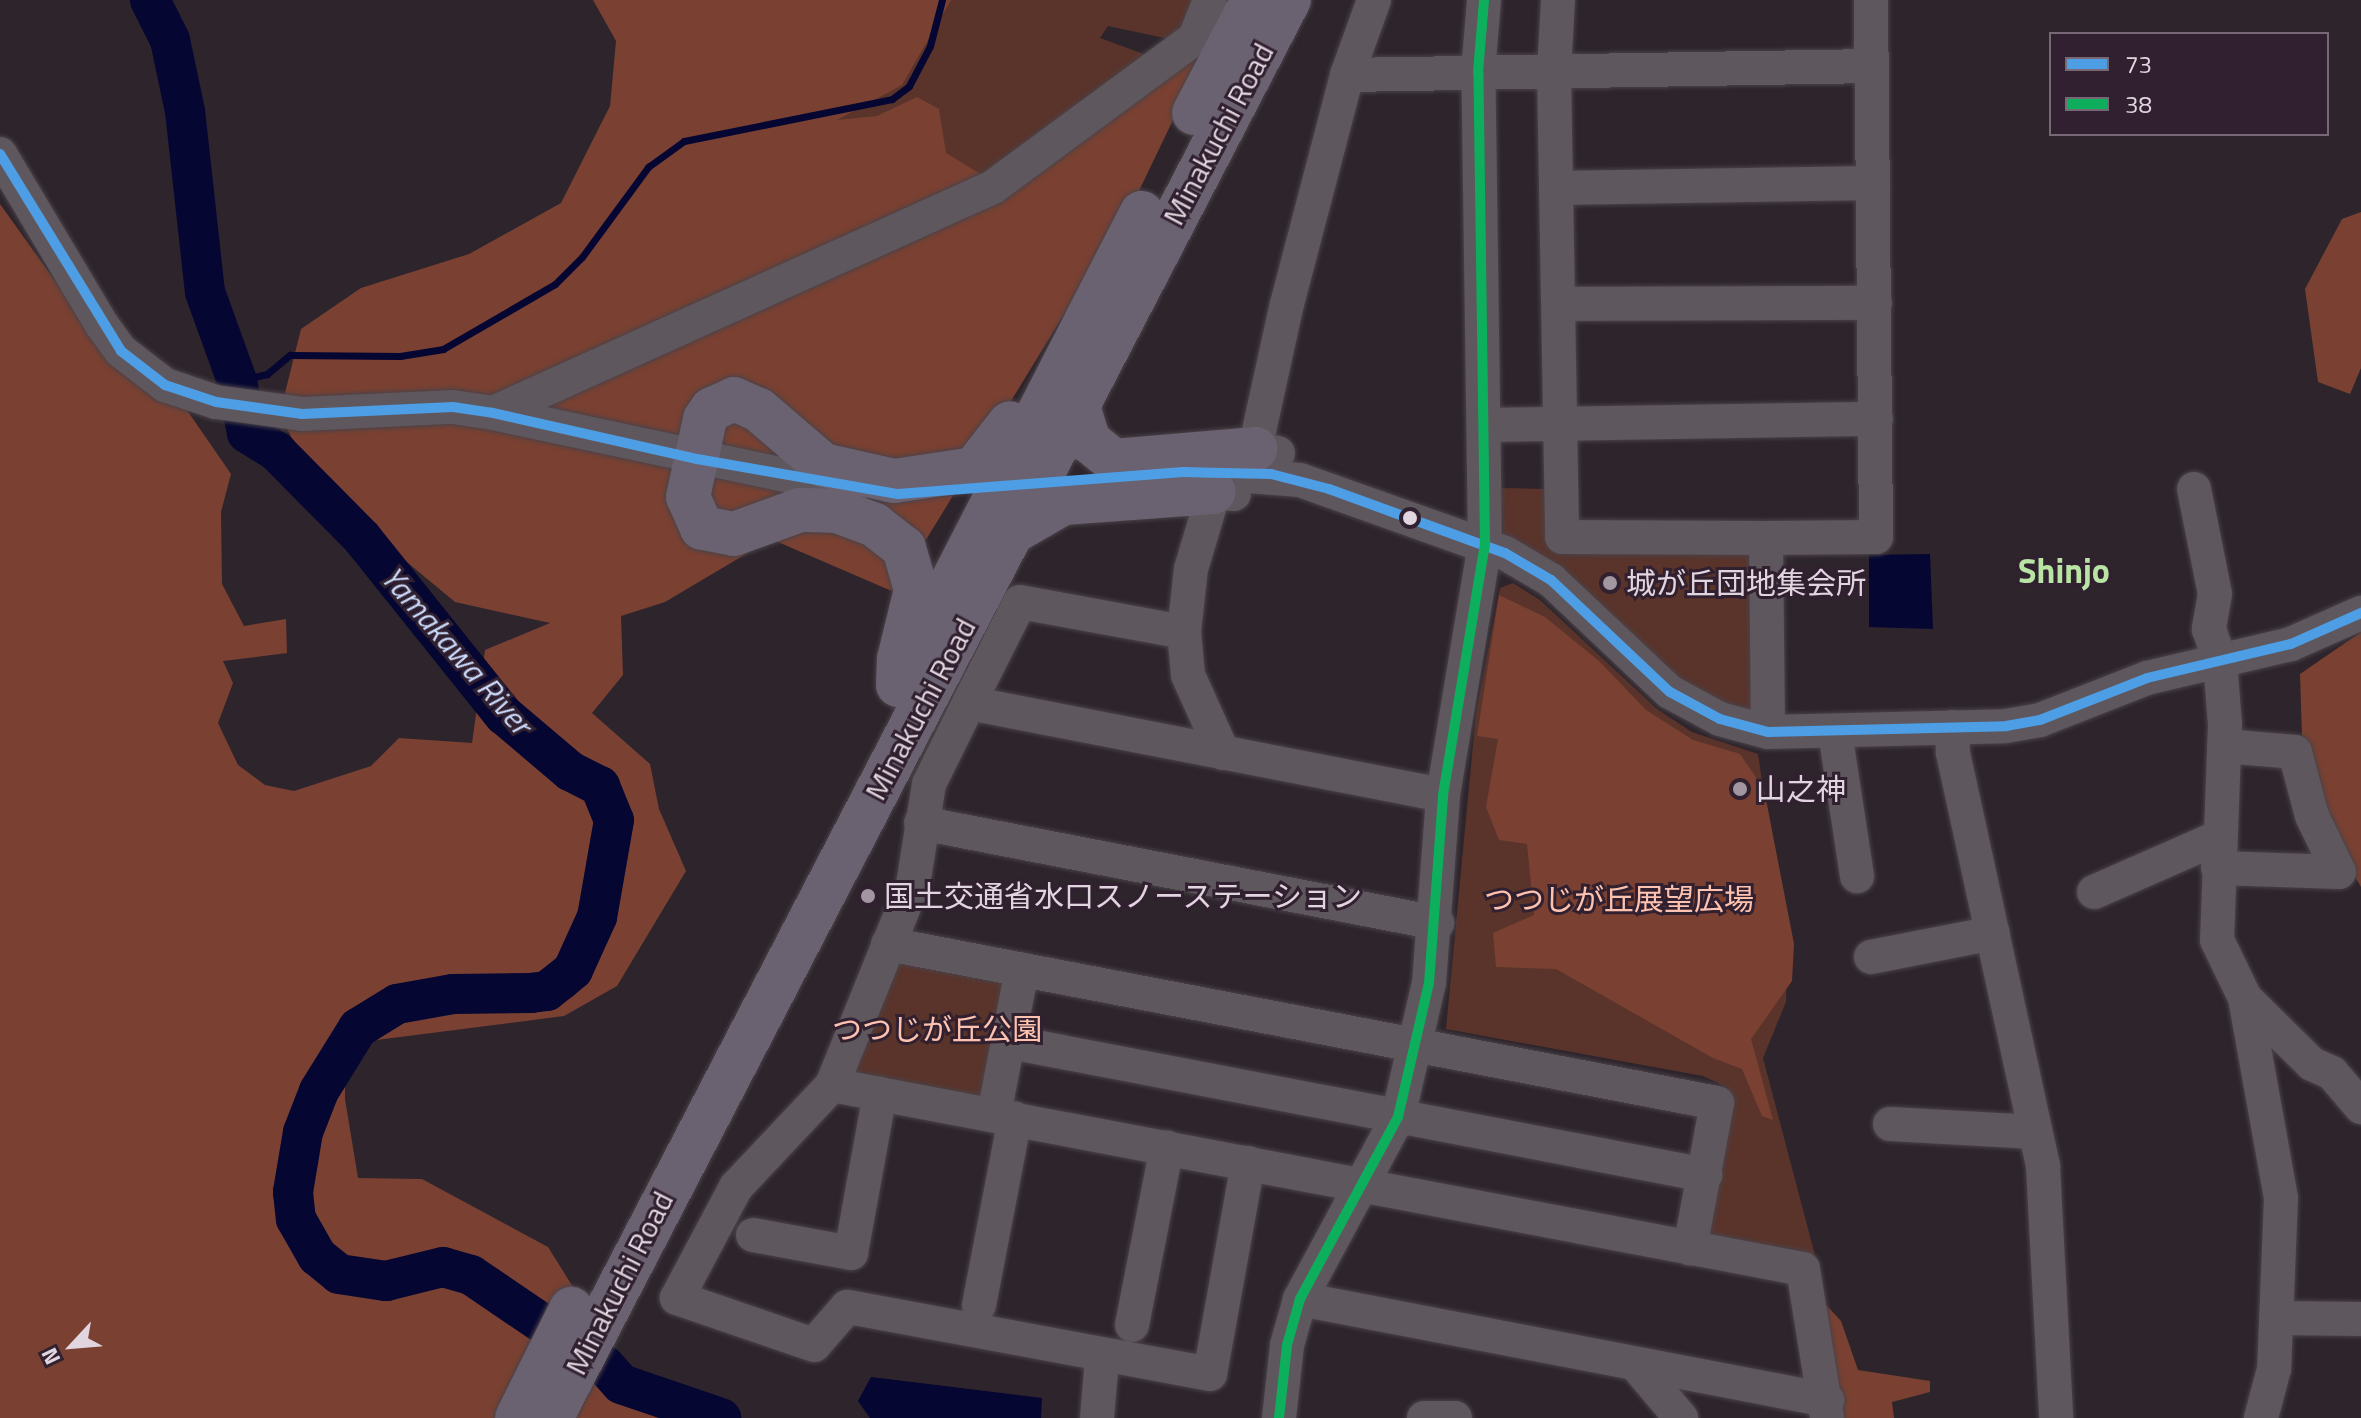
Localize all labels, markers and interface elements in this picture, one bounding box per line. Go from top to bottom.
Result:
legend [2049,32,2329,136]
street label: Minakuchi Road [1155,37,1281,231]
text: 73 [2125,46,2152,82]
text: 38 [2125,86,2152,122]
unlabelled marker [1402,510,1418,526]
district label: Shinjo [2018,551,2110,591]
water label: Yamakawa River [374,558,540,742]
place label: 城が丘団地集会所 [1626,565,1866,601]
marker: 城が丘団地集会所 [1601,574,1619,592]
street label: Minakuchi Road [857,612,983,806]
place label: 山之神 [1756,771,1846,807]
marker: 山之神 [1731,780,1749,798]
place label: 国土交通省水口スノーステーション [884,878,1364,914]
park label: つつじが丘展望広場 [1484,881,1754,917]
marker: 国土交通省水口スノーステーション [859,887,877,905]
park label: つつじが丘公園 [832,1011,1042,1047]
street label: Minakuchi Road [557,1185,681,1381]
north arrow [32,1306,112,1386]
text: N [32,1342,69,1371]

